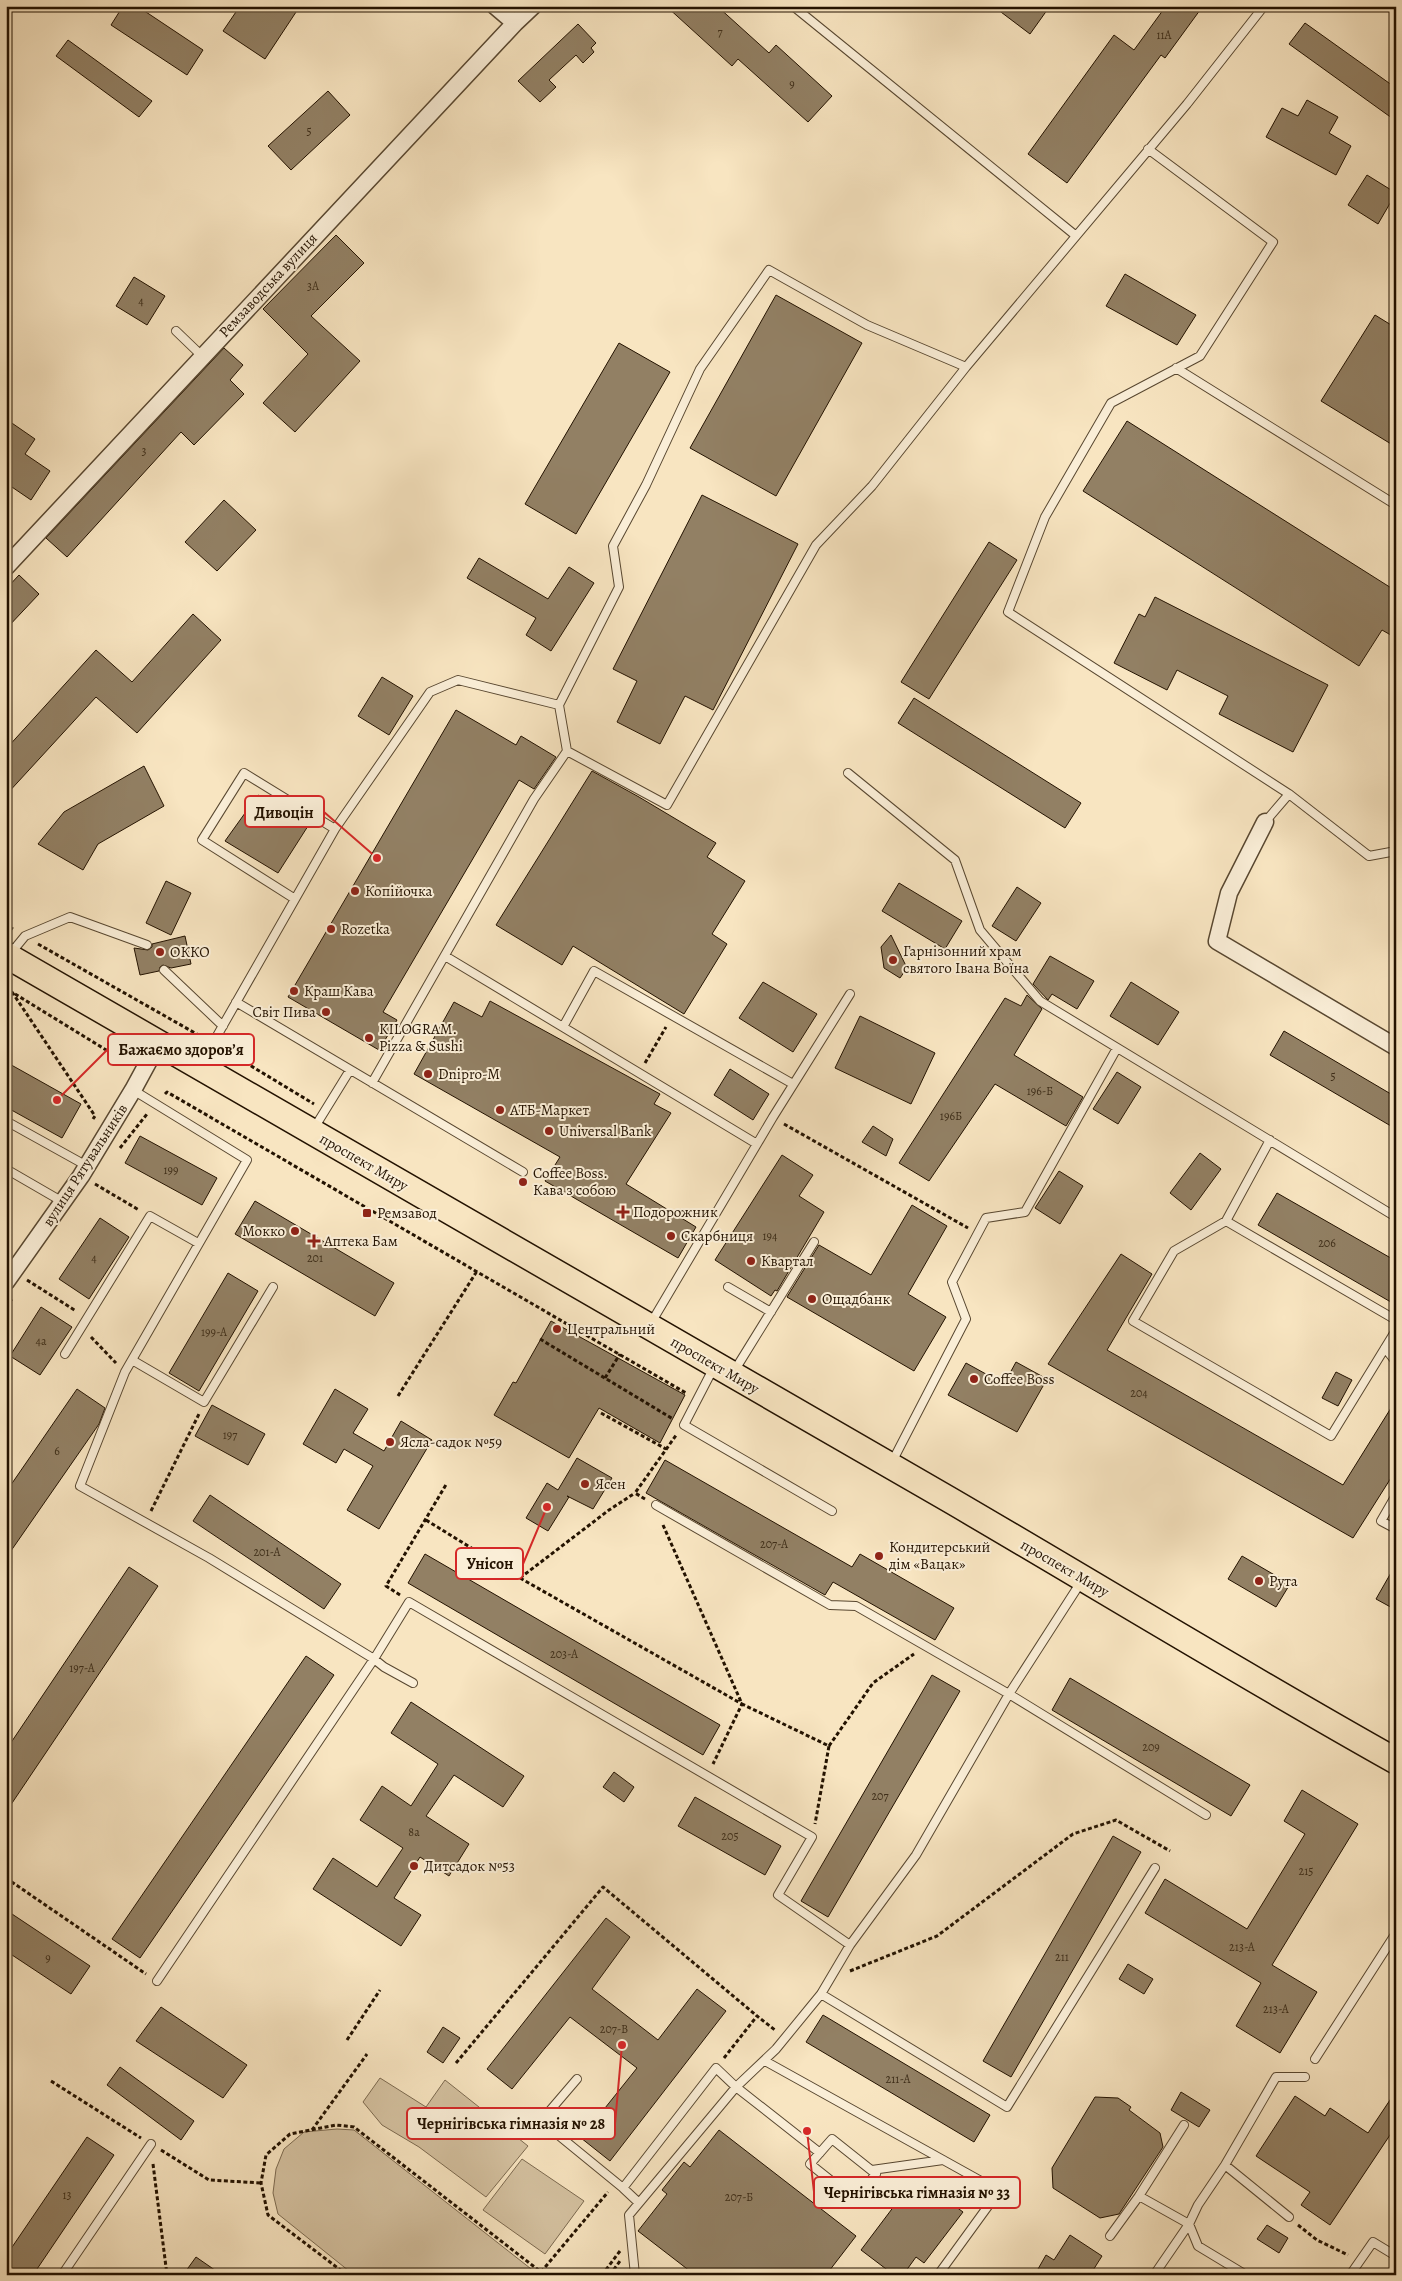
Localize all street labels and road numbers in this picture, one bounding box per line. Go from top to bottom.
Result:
street label: Ремзаводська вулиця [214,228,322,342]
street label: вулиця Рятувальників [38,1100,132,1230]
street label: проспект Миру [316,1129,412,1196]
street label: проспект Миру [667,1332,763,1399]
street label: проспект Миру [1017,1535,1113,1602]

